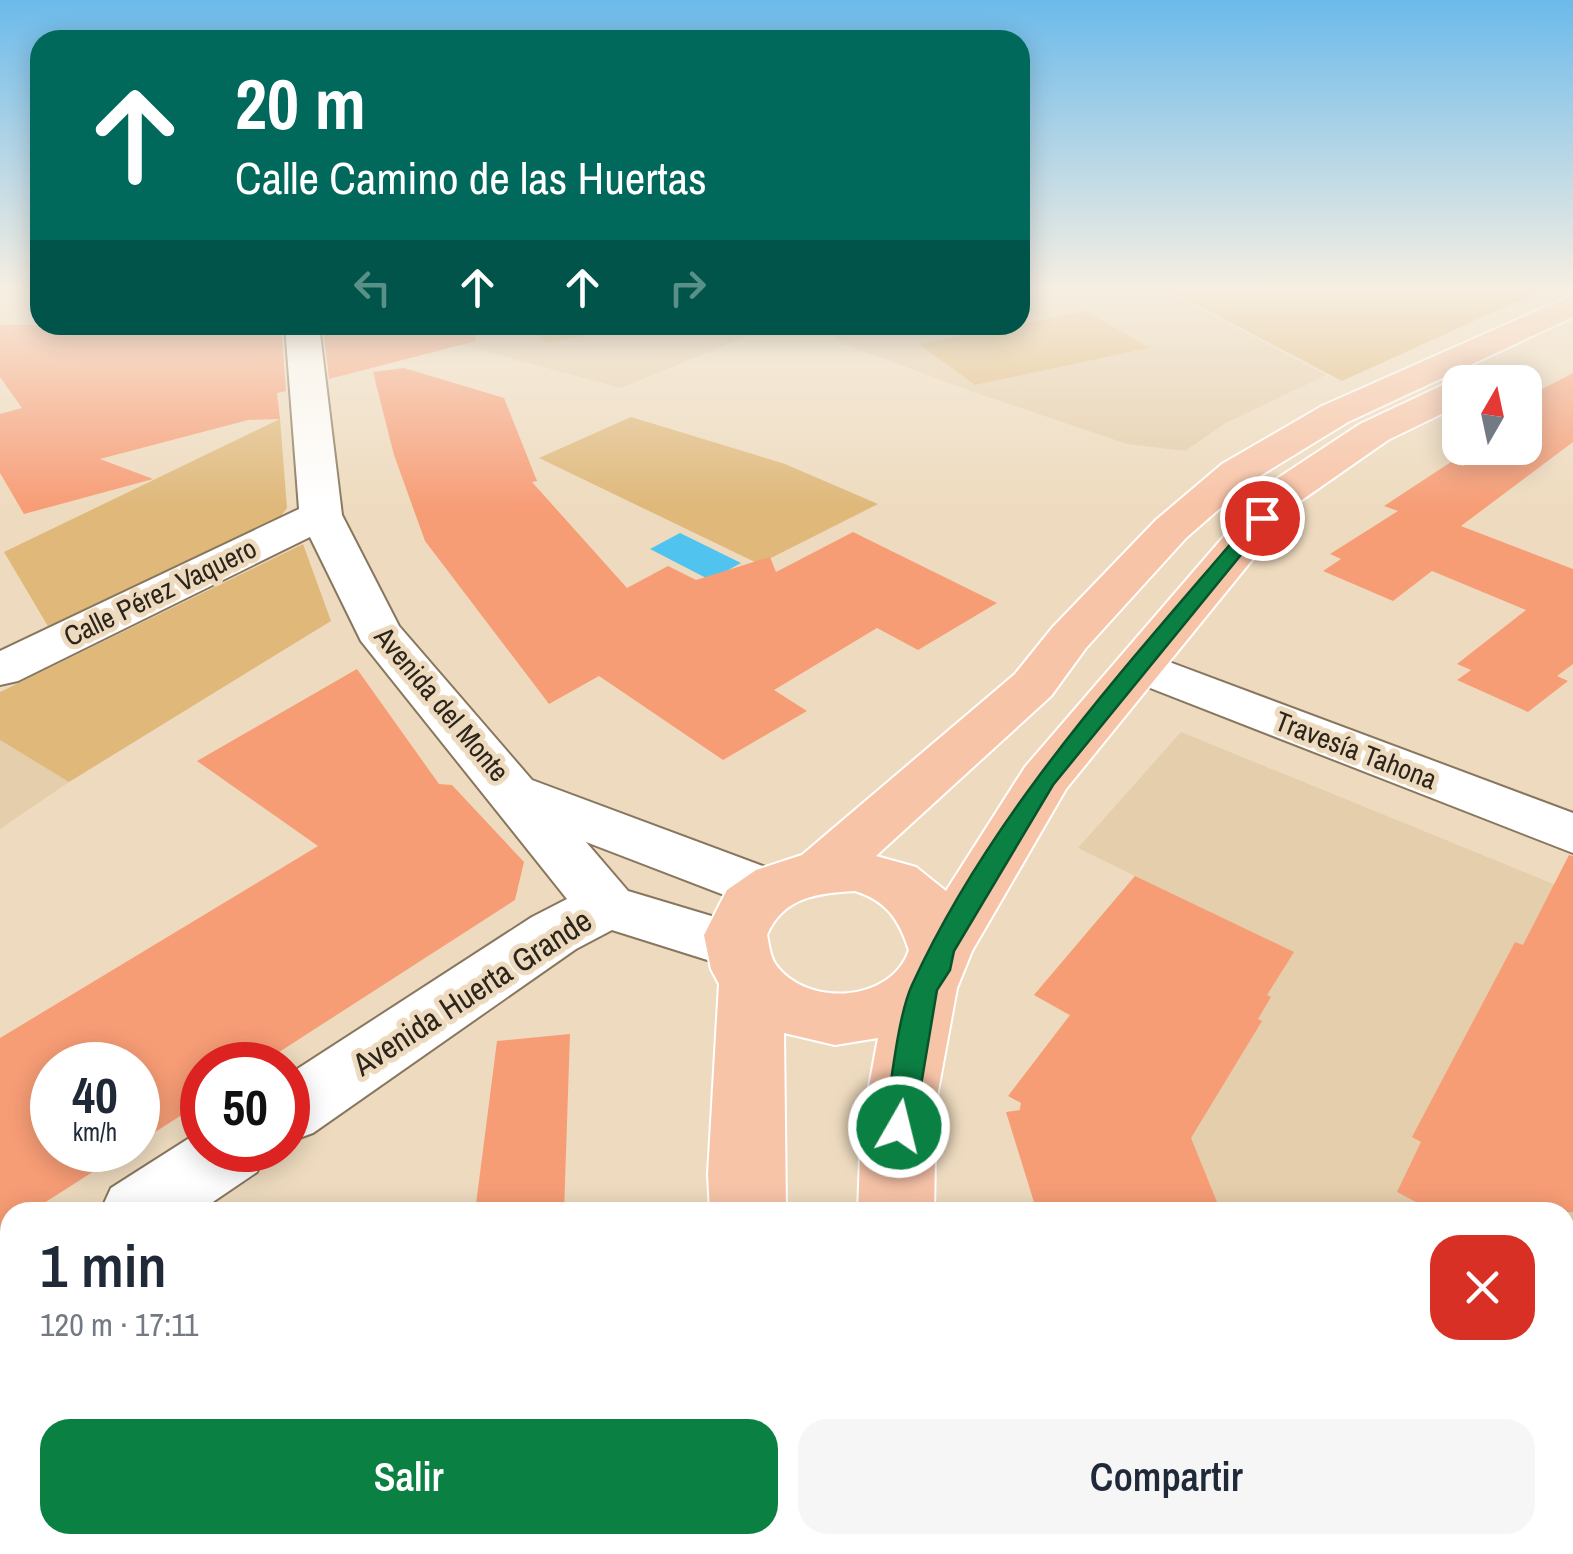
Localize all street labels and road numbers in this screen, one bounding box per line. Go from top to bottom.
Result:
street label: Calle Pérez Vaquero [57,529,263,655]
street label: Avenida del Monte [365,618,518,789]
street label: Travesía Tahona [1270,702,1442,798]
street label: Avenida Huerta Grande [343,899,600,1086]

